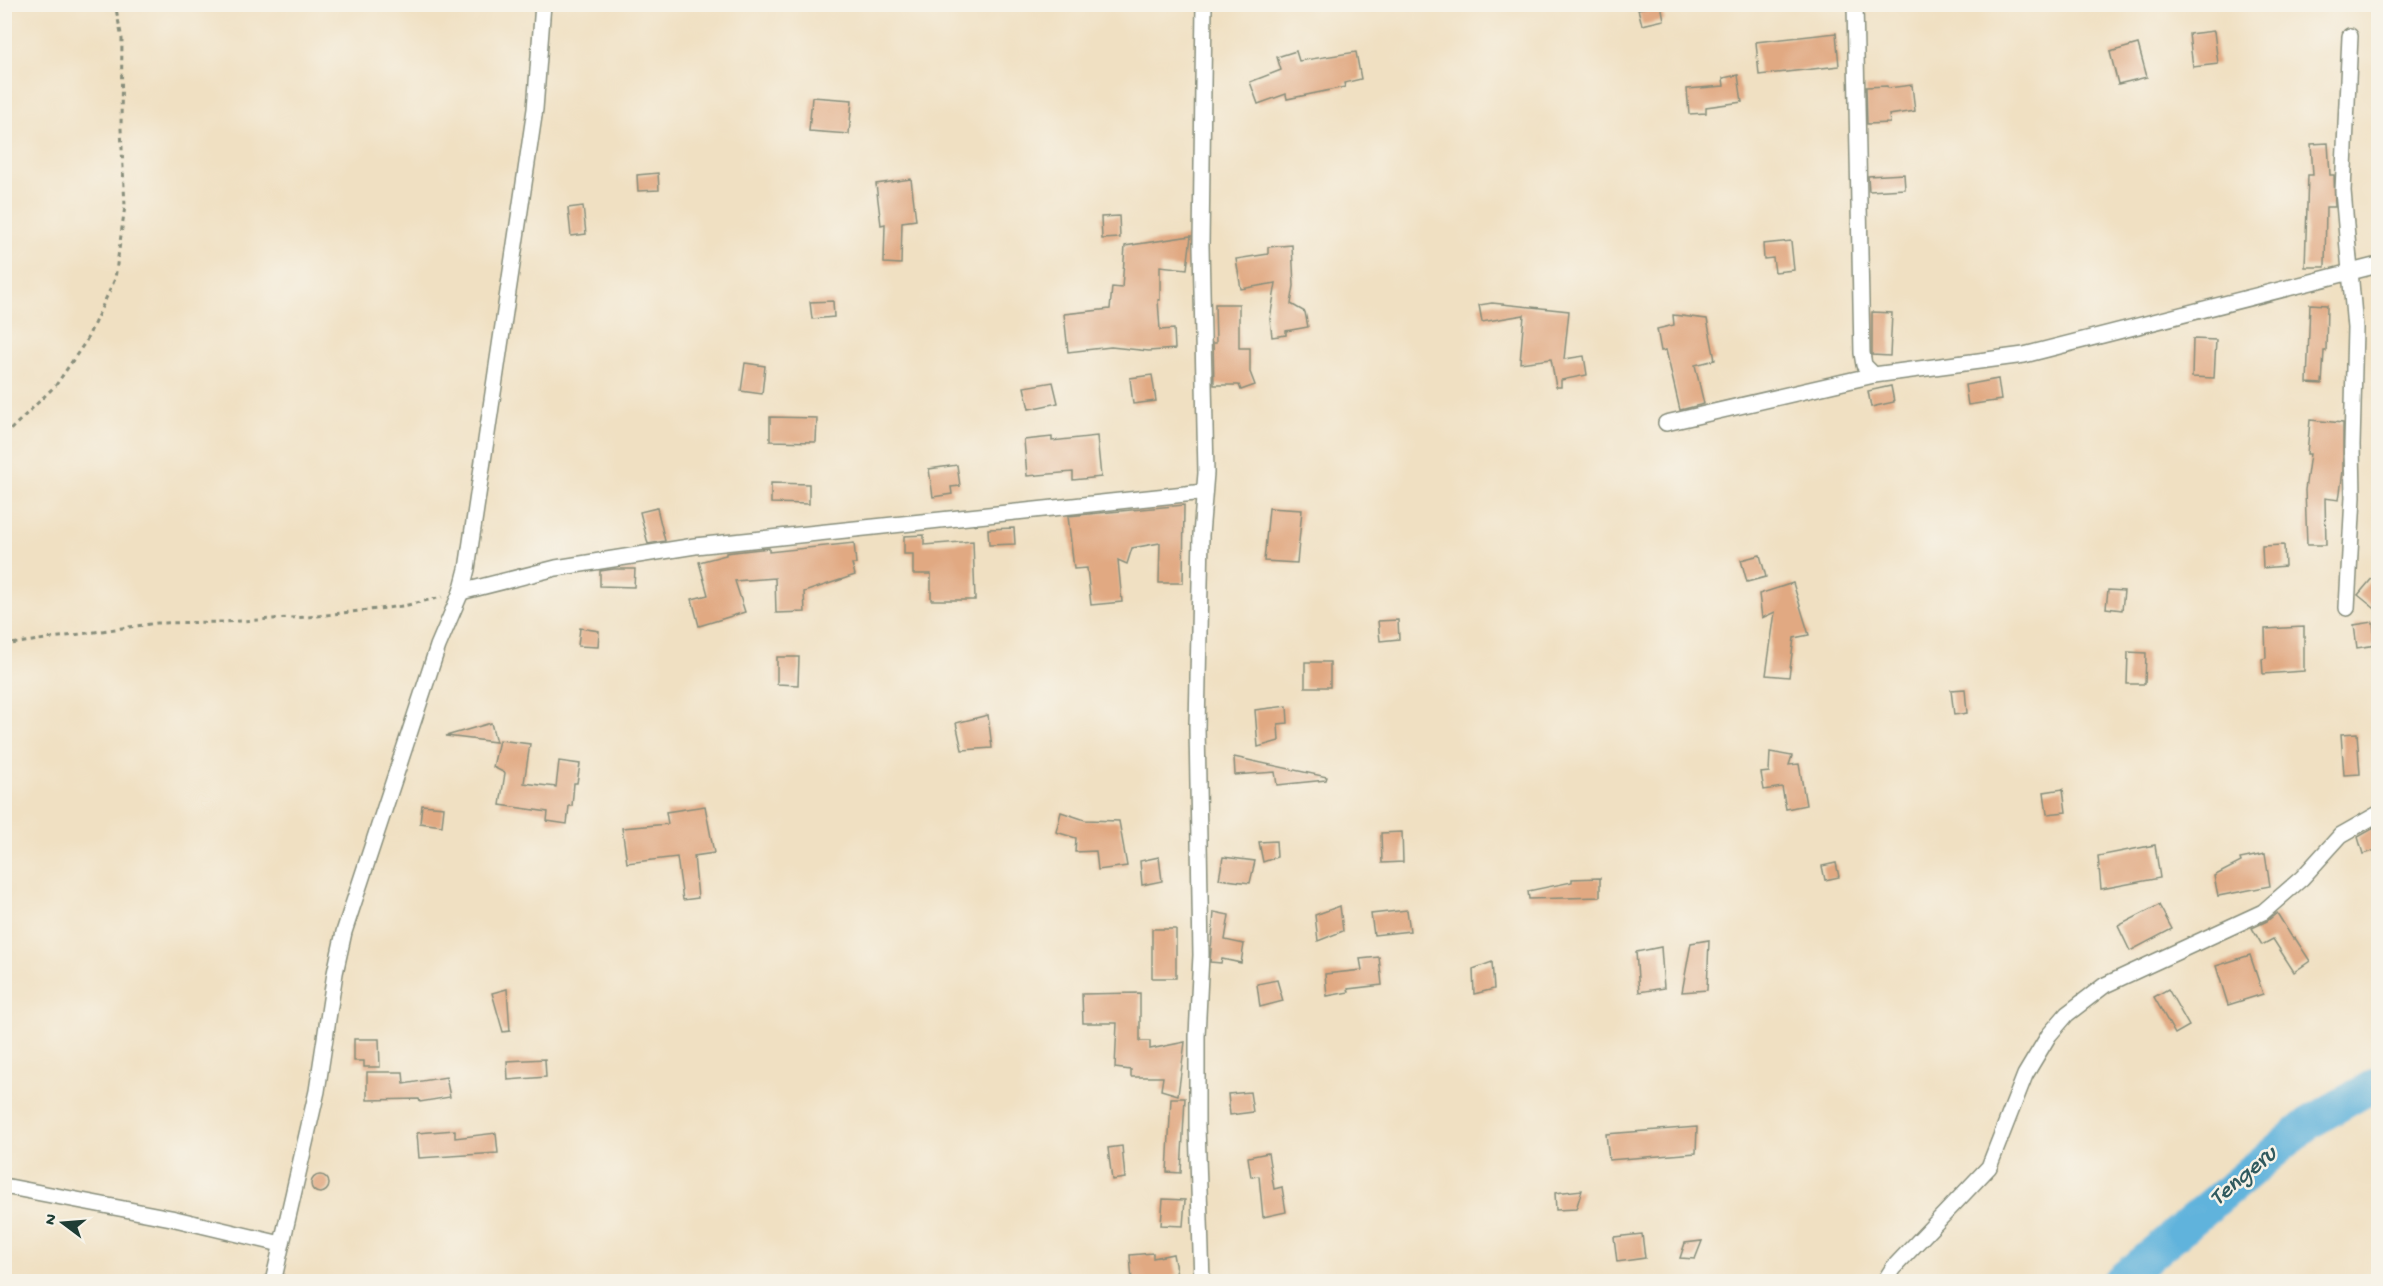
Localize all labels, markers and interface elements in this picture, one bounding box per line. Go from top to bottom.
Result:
water label: Tengeru [2204,1139,2285,1213]
north arrow [33,1193,93,1253]
text: N [41,1212,63,1227]

